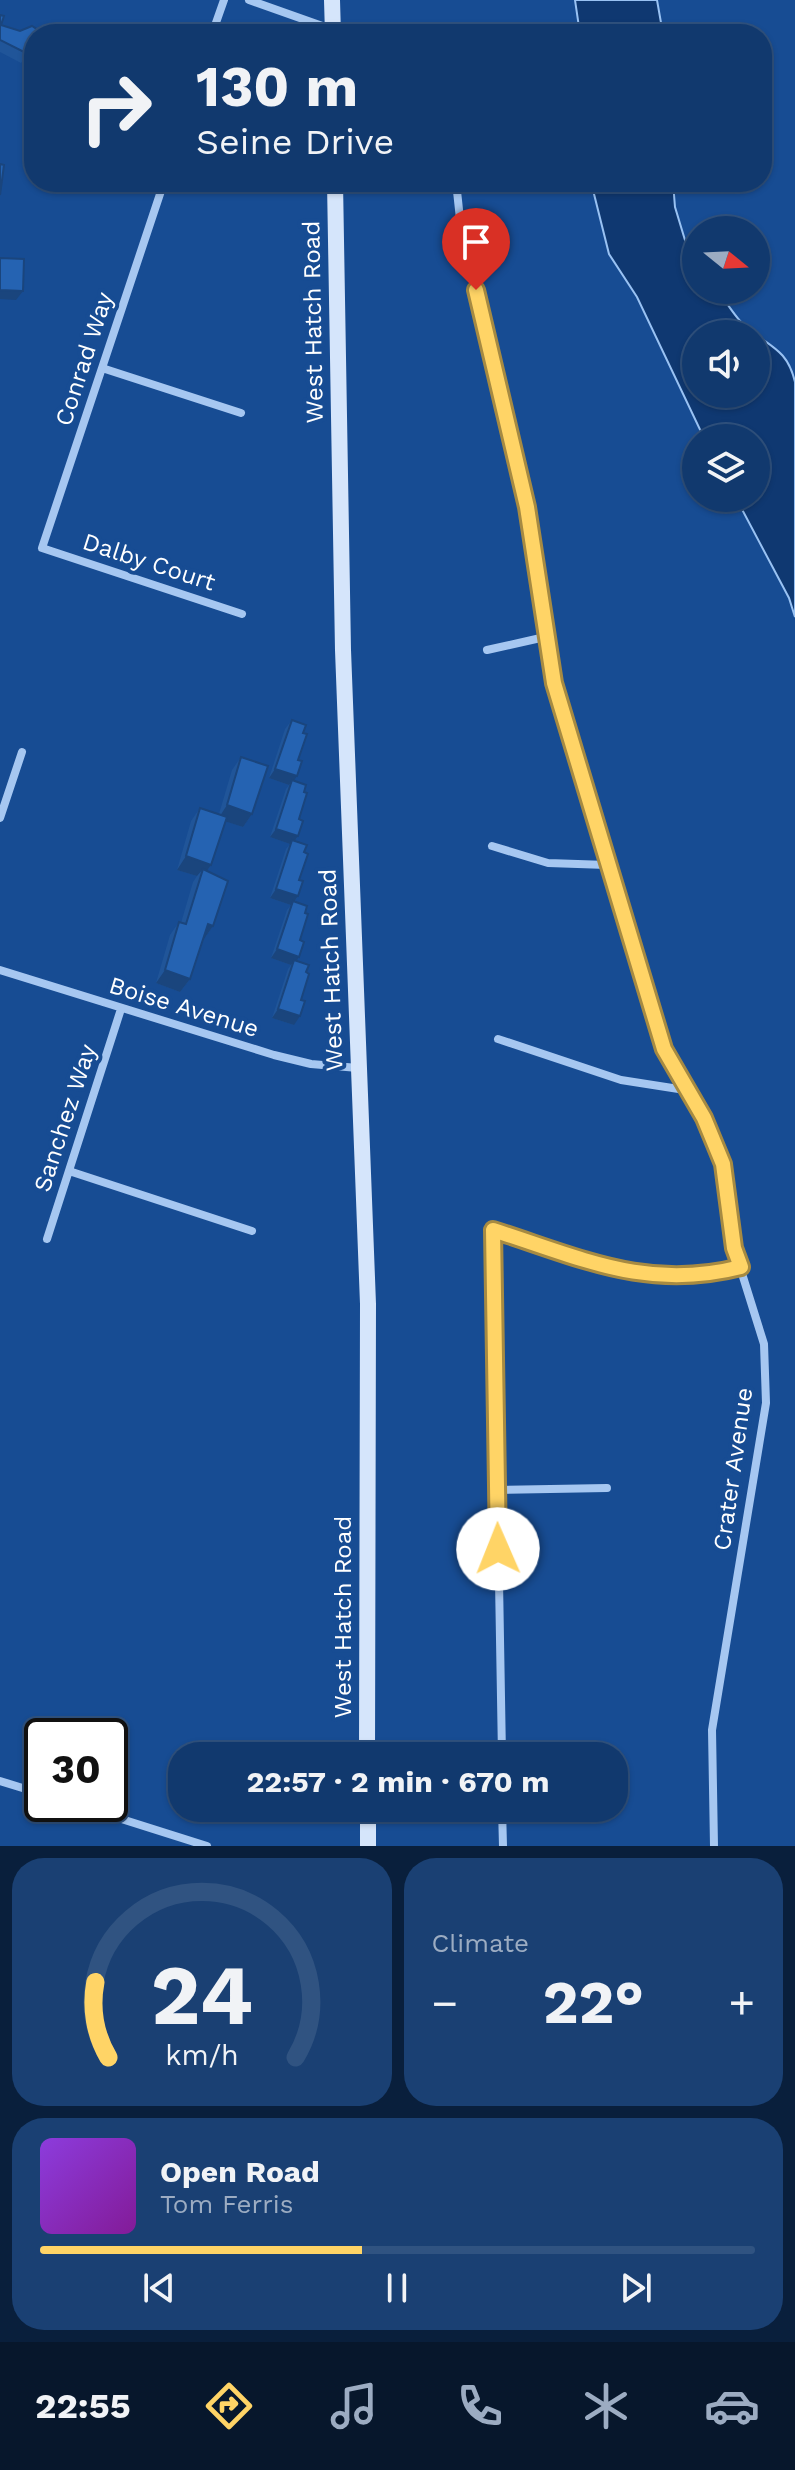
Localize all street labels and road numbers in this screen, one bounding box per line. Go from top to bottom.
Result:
street label: West Hatch Road [297,220,329,424]
street label: Conrad Way [49,288,119,429]
street label: Dalby Court [79,527,219,597]
street label: West Hatch Road [313,868,349,1072]
street label: Boise Avenue [106,971,262,1043]
street label: Sanchez Way [28,1040,102,1195]
street label: Crater Avenue [708,1386,758,1552]
street label: West Hatch Road [329,1516,357,1718]

